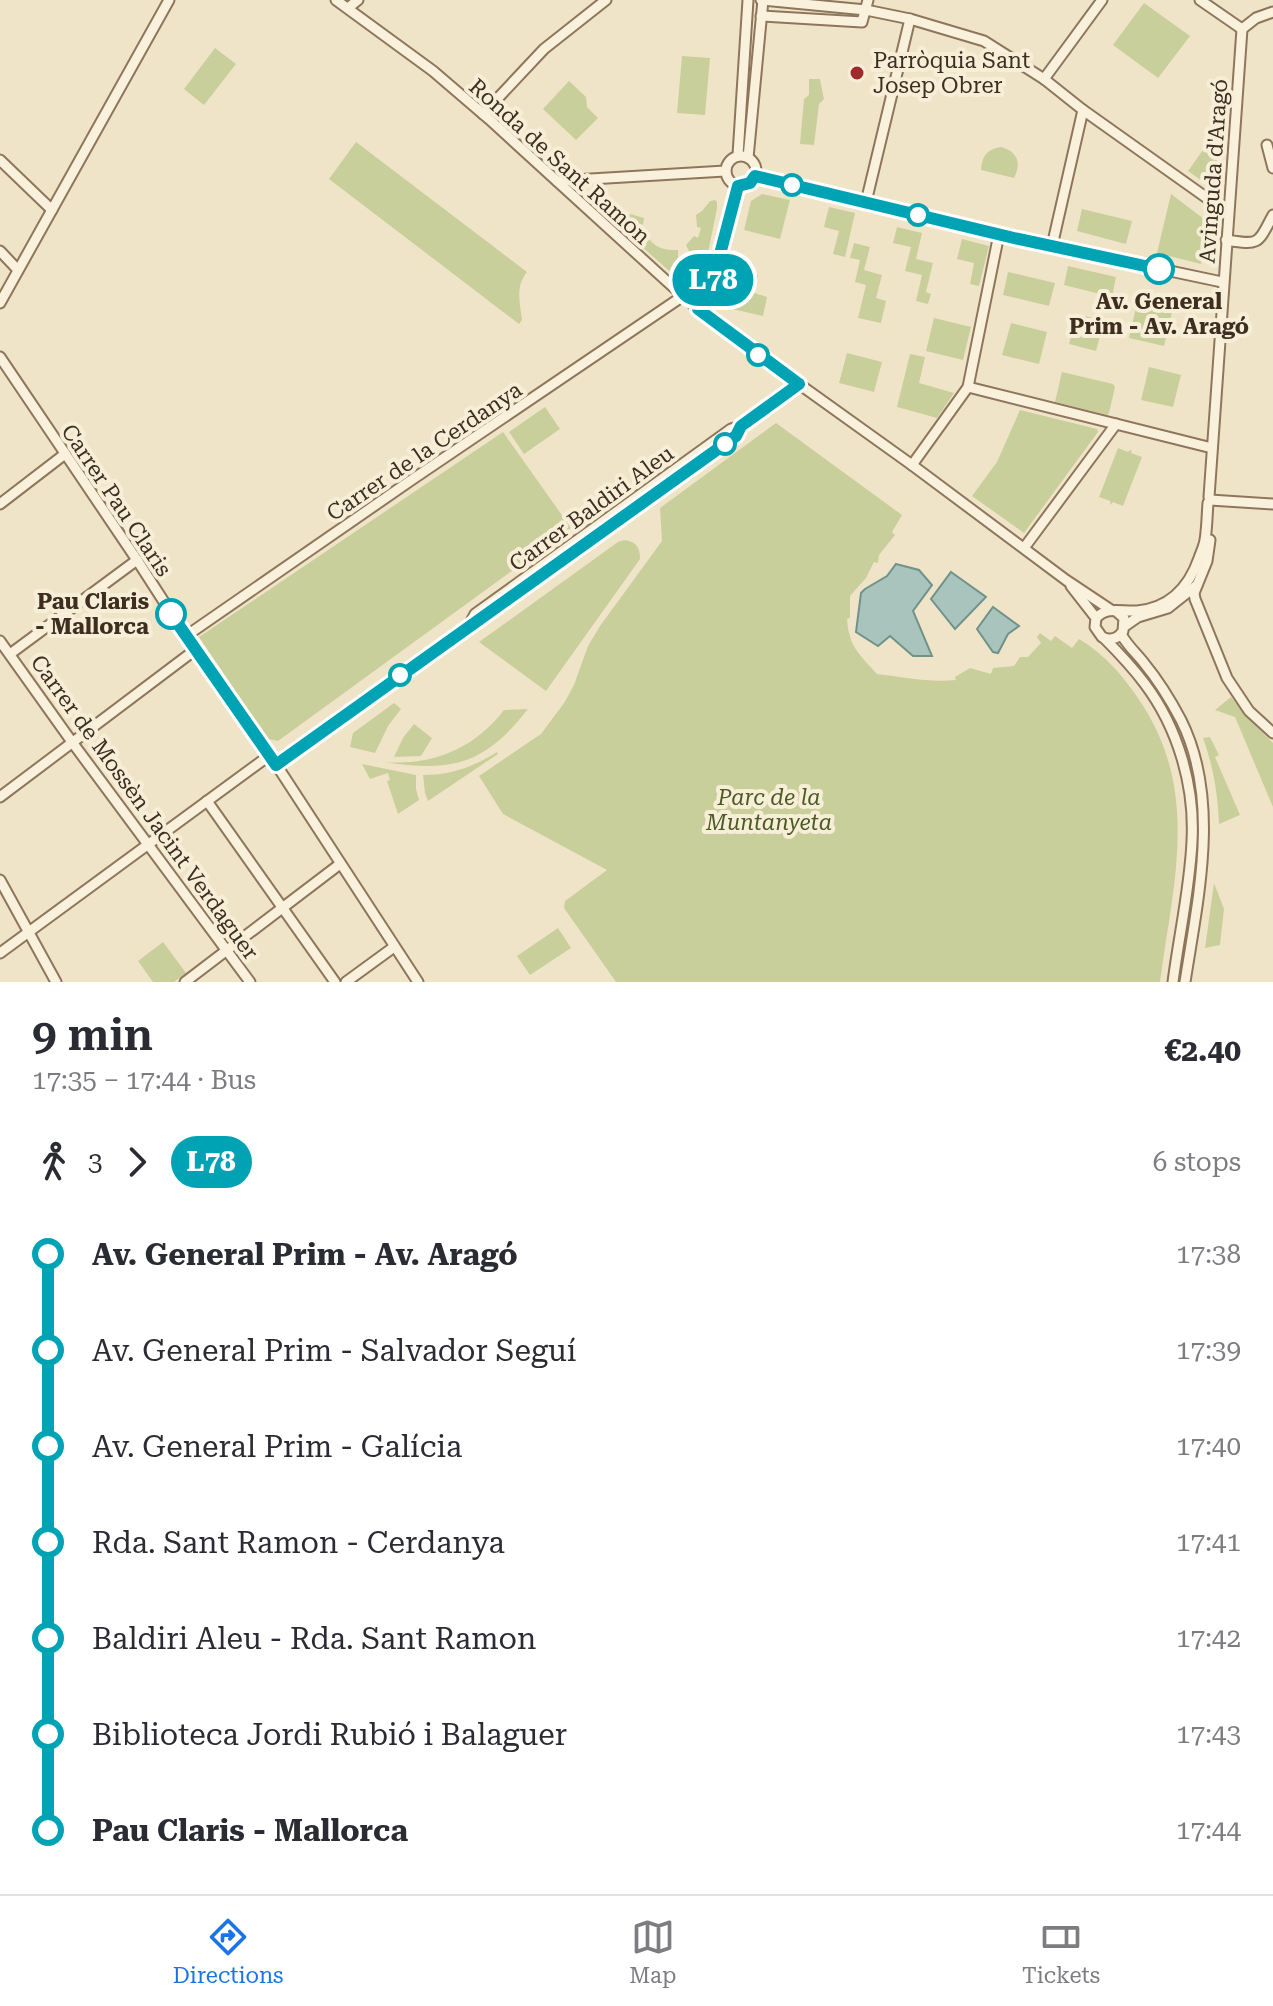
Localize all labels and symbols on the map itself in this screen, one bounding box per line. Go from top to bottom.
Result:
place label: Parròquia Sant Josep Obrer [873,48,1030,98]
marker: Parròquia Sant Josep Obrer [848,64,866,82]
street label: Ronda de Sant Ramon [464,74,655,249]
street label: Avinguda d'Aragó [1195,78,1232,264]
unlabelled marker [781,174,803,196]
unlabelled marker [907,204,929,226]
line badge: L78 [667,254,759,306]
marker: Av. General Prim - Av. Aragó [1144,254,1174,284]
place label: Av. General Prim - Av. Aragó [1069,289,1249,339]
unlabelled marker [747,344,769,366]
street label: Carrer de la Cerdanya [322,377,526,526]
street label: Carrer Pau Claris [56,419,177,581]
unlabelled marker [714,433,736,455]
street label: Carrer Baldiri Aleu [504,440,678,576]
place label: Pau Claris - Mallorca [35,589,149,639]
marker: Pau Claris - Mallorca [156,599,186,629]
street label: Carrer de Mossèn Jacint Verdaguer [26,650,263,964]
unlabelled marker [389,664,411,686]
park label: Parc de la Muntanyeta [705,785,832,835]

